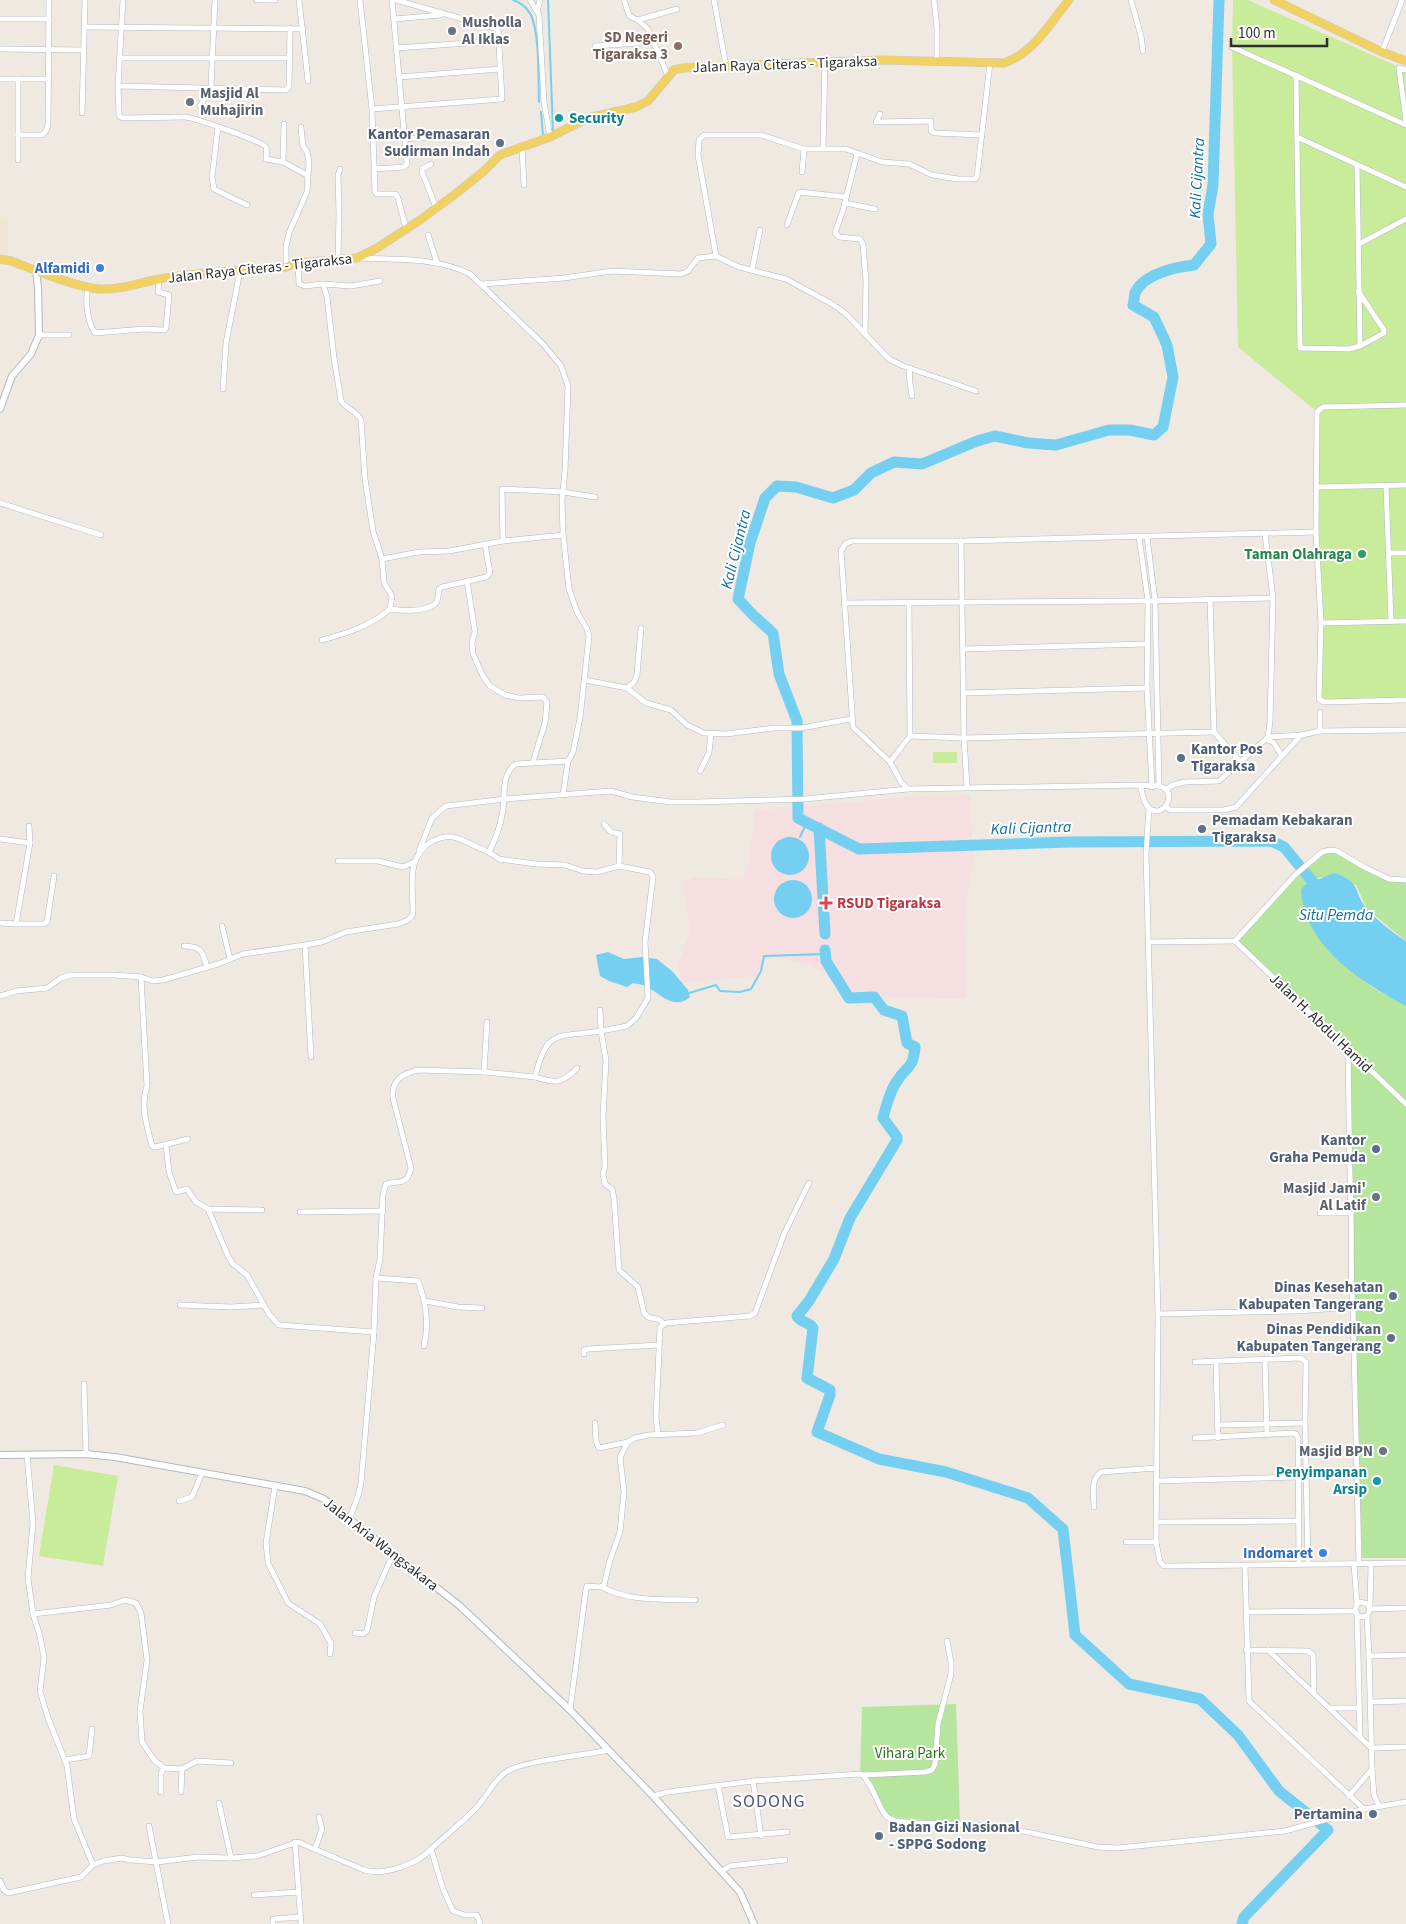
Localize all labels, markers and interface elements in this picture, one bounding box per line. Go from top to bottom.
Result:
place label: Musholla Al Iklas [461,12,522,50]
scale bar [1231,15,1327,47]
text: 100 m [1238,23,1276,44]
marker: Musholla Al Iklas [446,25,458,37]
place label: SD Negeri Tigaraksa 3 [593,27,668,65]
marker: SD Negeri Tigaraksa 3 [672,40,684,52]
street label: Jalan Raya Citeras - Tigaraksa [692,51,878,78]
place label: Masjid Al Muhajirin [200,83,263,121]
marker: Masjid Al Muhajirin [184,96,196,108]
place label: Security [569,108,625,129]
marker: Security [553,112,565,124]
place label: Kantor Pemasaran Sudirman Indah [368,124,490,162]
marker: Kantor Pemasaran Sudirman Indah [494,137,506,149]
water label: Kali Cijantra [1184,137,1210,219]
street label: Jalan Raya Citeras - Tigaraksa [167,248,353,289]
place label: Alfamidi [34,258,90,279]
marker: Alfamidi [94,262,106,274]
water label: Kali Cijantra [716,507,757,591]
place label: Taman Olahraga [1244,544,1352,565]
marker: Taman Olahraga [1356,548,1368,560]
place label: Kantor Pos Tigaraksa [1191,739,1263,777]
marker: Kantor Pos Tigaraksa [1175,752,1187,764]
place label: Pemadam Kebakaran Tigaraksa [1212,810,1353,848]
water label: Kali Cijantra [990,816,1072,840]
marker: Pemadam Kebakaran Tigaraksa [1196,823,1208,835]
place label: RSUD Tigaraksa [837,893,941,914]
marker: RSUD Tigaraksa [819,896,833,910]
water label: Situ Pemda [1299,904,1374,926]
street label: Jalan H. Abdul Hamid [1265,969,1377,1078]
place label: Kantor Graha Pemuda [1269,1130,1366,1168]
marker: Kantor Graha Pemuda [1370,1143,1382,1155]
place label: Masjid Jami' Al Latif [1283,1178,1367,1216]
marker: Masjid Jami' Al Latif [1370,1191,1382,1203]
place label: Dinas Kesehatan Kabupaten Tangerang [1238,1277,1383,1315]
marker: Dinas Kesehatan Kabupaten Tangerang [1387,1290,1399,1302]
place label: Dinas Pendidikan Kabupaten Tangerang [1236,1319,1381,1357]
marker: Dinas Pendidikan Kabupaten Tangerang [1385,1332,1397,1344]
place label: Masjid BPN [1299,1441,1373,1462]
marker: Masjid BPN [1377,1445,1389,1457]
place label: Penyimpanan Arsip [1276,1462,1367,1500]
marker: Penyimpanan Arsip [1371,1475,1383,1487]
street label: Jalan Aria Wangsakara [319,1493,443,1596]
place label: Indomaret [1243,1543,1313,1564]
marker: Indomaret [1317,1547,1329,1559]
park label: Vihara Park [875,1743,946,1764]
district label: SODONG [732,1789,806,1814]
place label: Pertamina [1294,1804,1363,1825]
marker: Pertamina [1367,1808,1379,1820]
place label: Badan Gizi Nasional - SPPG Sodong [889,1817,1020,1855]
marker: Badan Gizi Nasional - SPPG Sodong [873,1830,885,1842]

